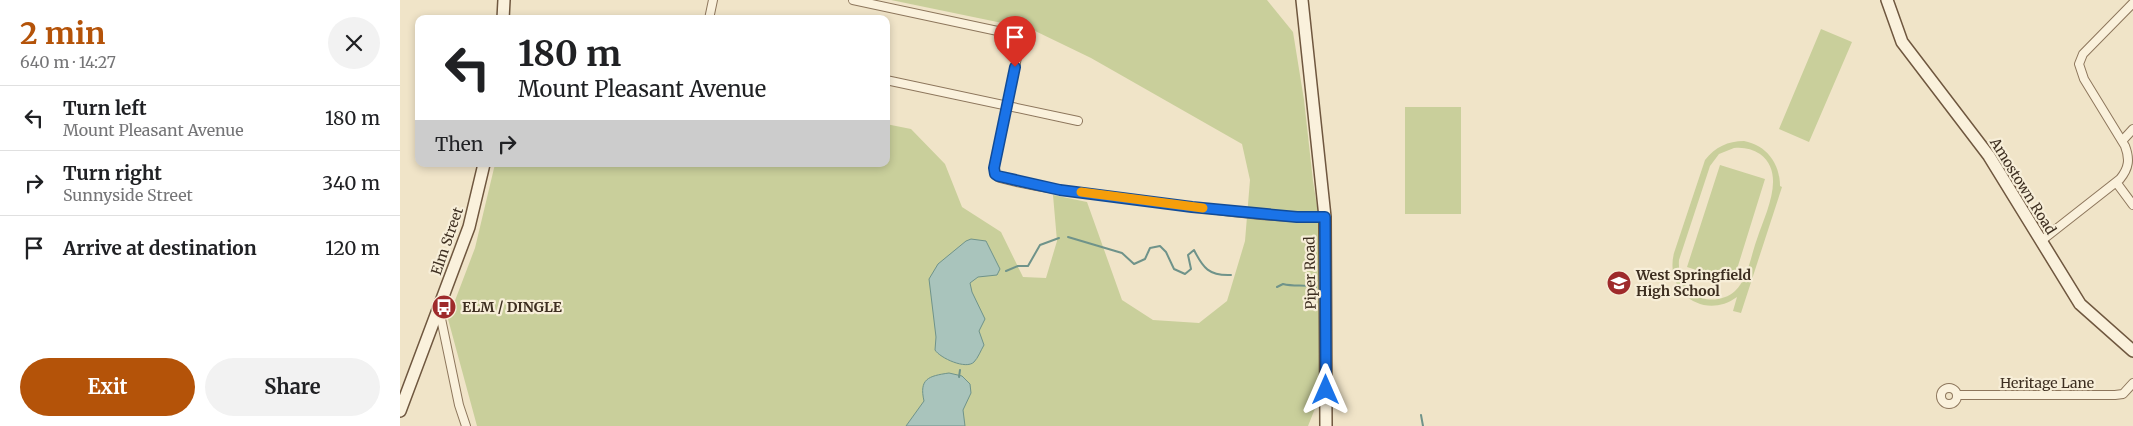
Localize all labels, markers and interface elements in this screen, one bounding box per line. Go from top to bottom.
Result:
text: 2 min [20,14,105,52]
pin [994,16,1036,67]
button: close [328,17,380,69]
icon: arrive [1001,23,1029,51]
text: 180 m [518,32,621,76]
icon: left [435,35,500,100]
text: 640 m · 14:27 [20,52,116,72]
text: Mount Pleasant Avenue [518,75,766,103]
text: Turn left [63,96,147,120]
icon: left [20,104,48,132]
text: 180 m [325,106,380,130]
text: Mount Pleasant Avenue [63,120,244,140]
icon: right [493,130,521,158]
text: Then [435,132,483,156]
street label: Amostown Road [1985,133,2060,238]
text: Turn right [63,161,162,185]
icon: right [20,169,48,197]
text: 340 m [322,171,380,195]
text: Sunnyside Street [63,185,193,205]
street label: Elm Street [427,204,467,277]
icon: arrive [20,234,48,262]
text: Arrive at destination [63,236,257,260]
text: 120 m [325,236,380,260]
street label: Piper Road [1300,236,1320,310]
place label: West Springfield High School [1635,266,1752,300]
school or university icon: West Springfield High School [1606,270,1632,296]
bus stop icon: ELM / DINGLE [431,294,457,320]
place label: ELM / DINGLE [462,298,562,316]
button: Exit [20,358,195,416]
button: Share [205,358,380,416]
position arrow [1299,363,1351,415]
street label: Heritage Lane [2000,374,2094,392]

